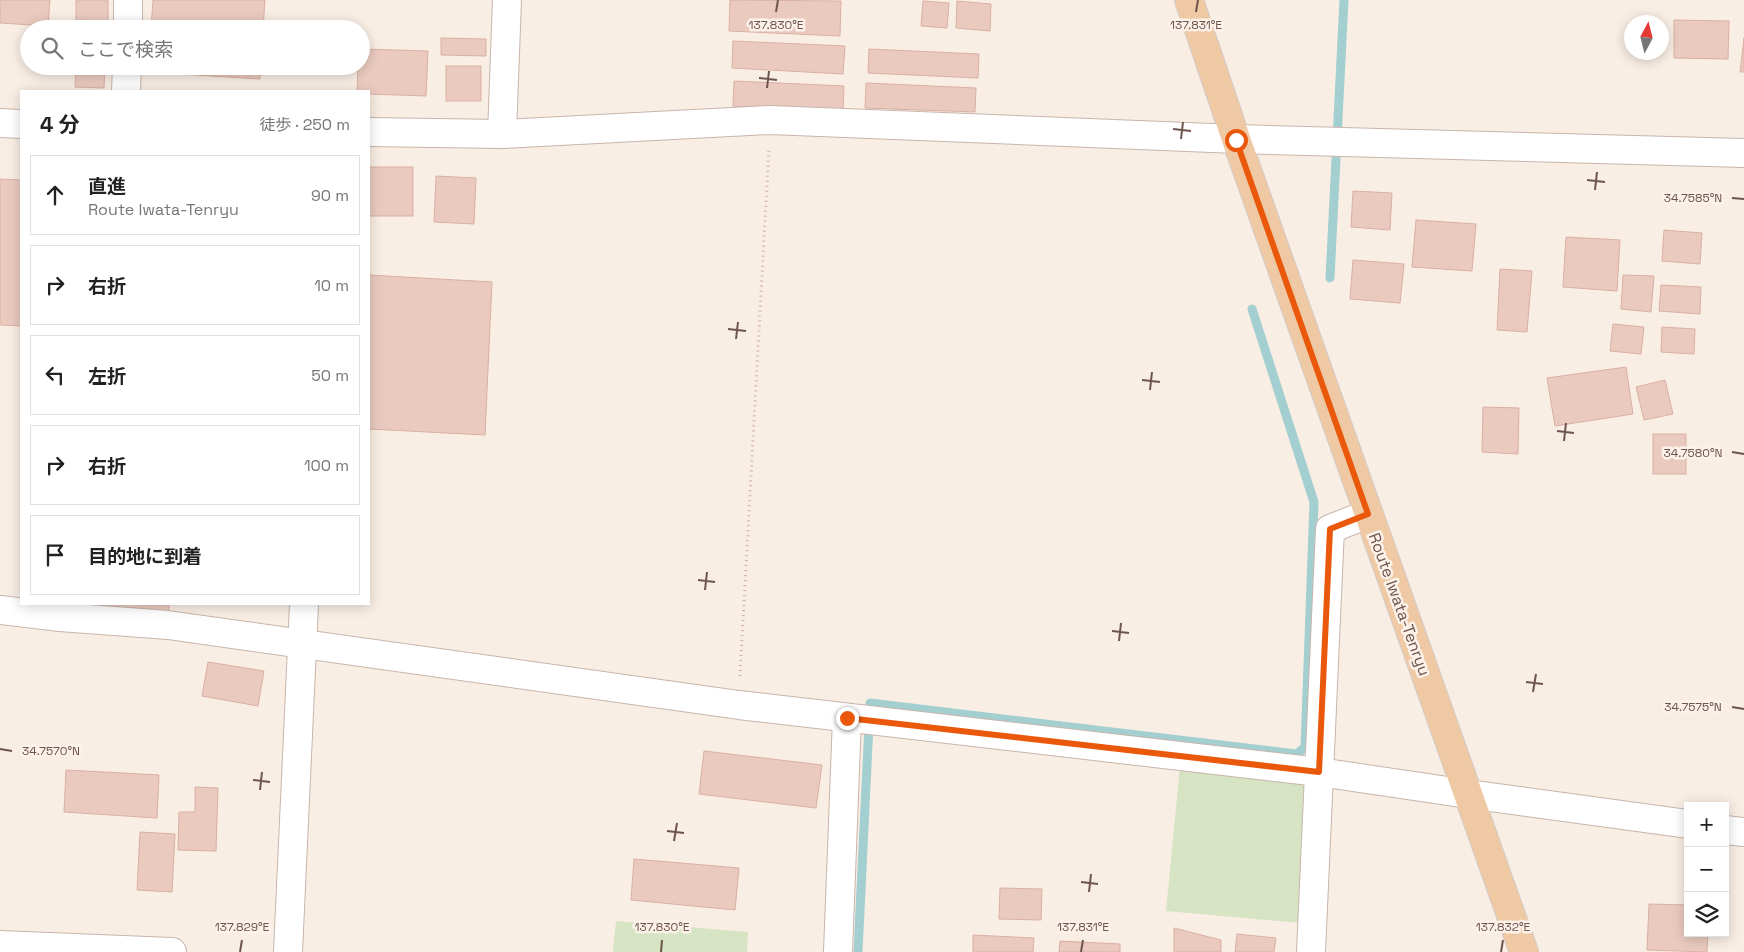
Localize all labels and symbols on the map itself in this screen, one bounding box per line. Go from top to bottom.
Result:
north arrow [1624,15,1669,60]
text: 137.830°E [748,17,804,33]
text: 137.831°E [1170,17,1222,33]
route start [1225,129,1248,152]
text: 34.7585°N [1664,190,1722,206]
text: 34.7580°N [1663,445,1723,461]
street label: Route Iwata-Tenryu [1364,530,1435,679]
text: 34.7575°N [1664,699,1722,715]
route end [836,707,859,730]
text: 34.7570°N [22,743,80,759]
text: 137.829°E [215,919,270,935]
text: 137.830°E [634,919,690,935]
text: 137.831°E [1057,919,1109,935]
text: 137.832°E [1476,919,1531,935]

